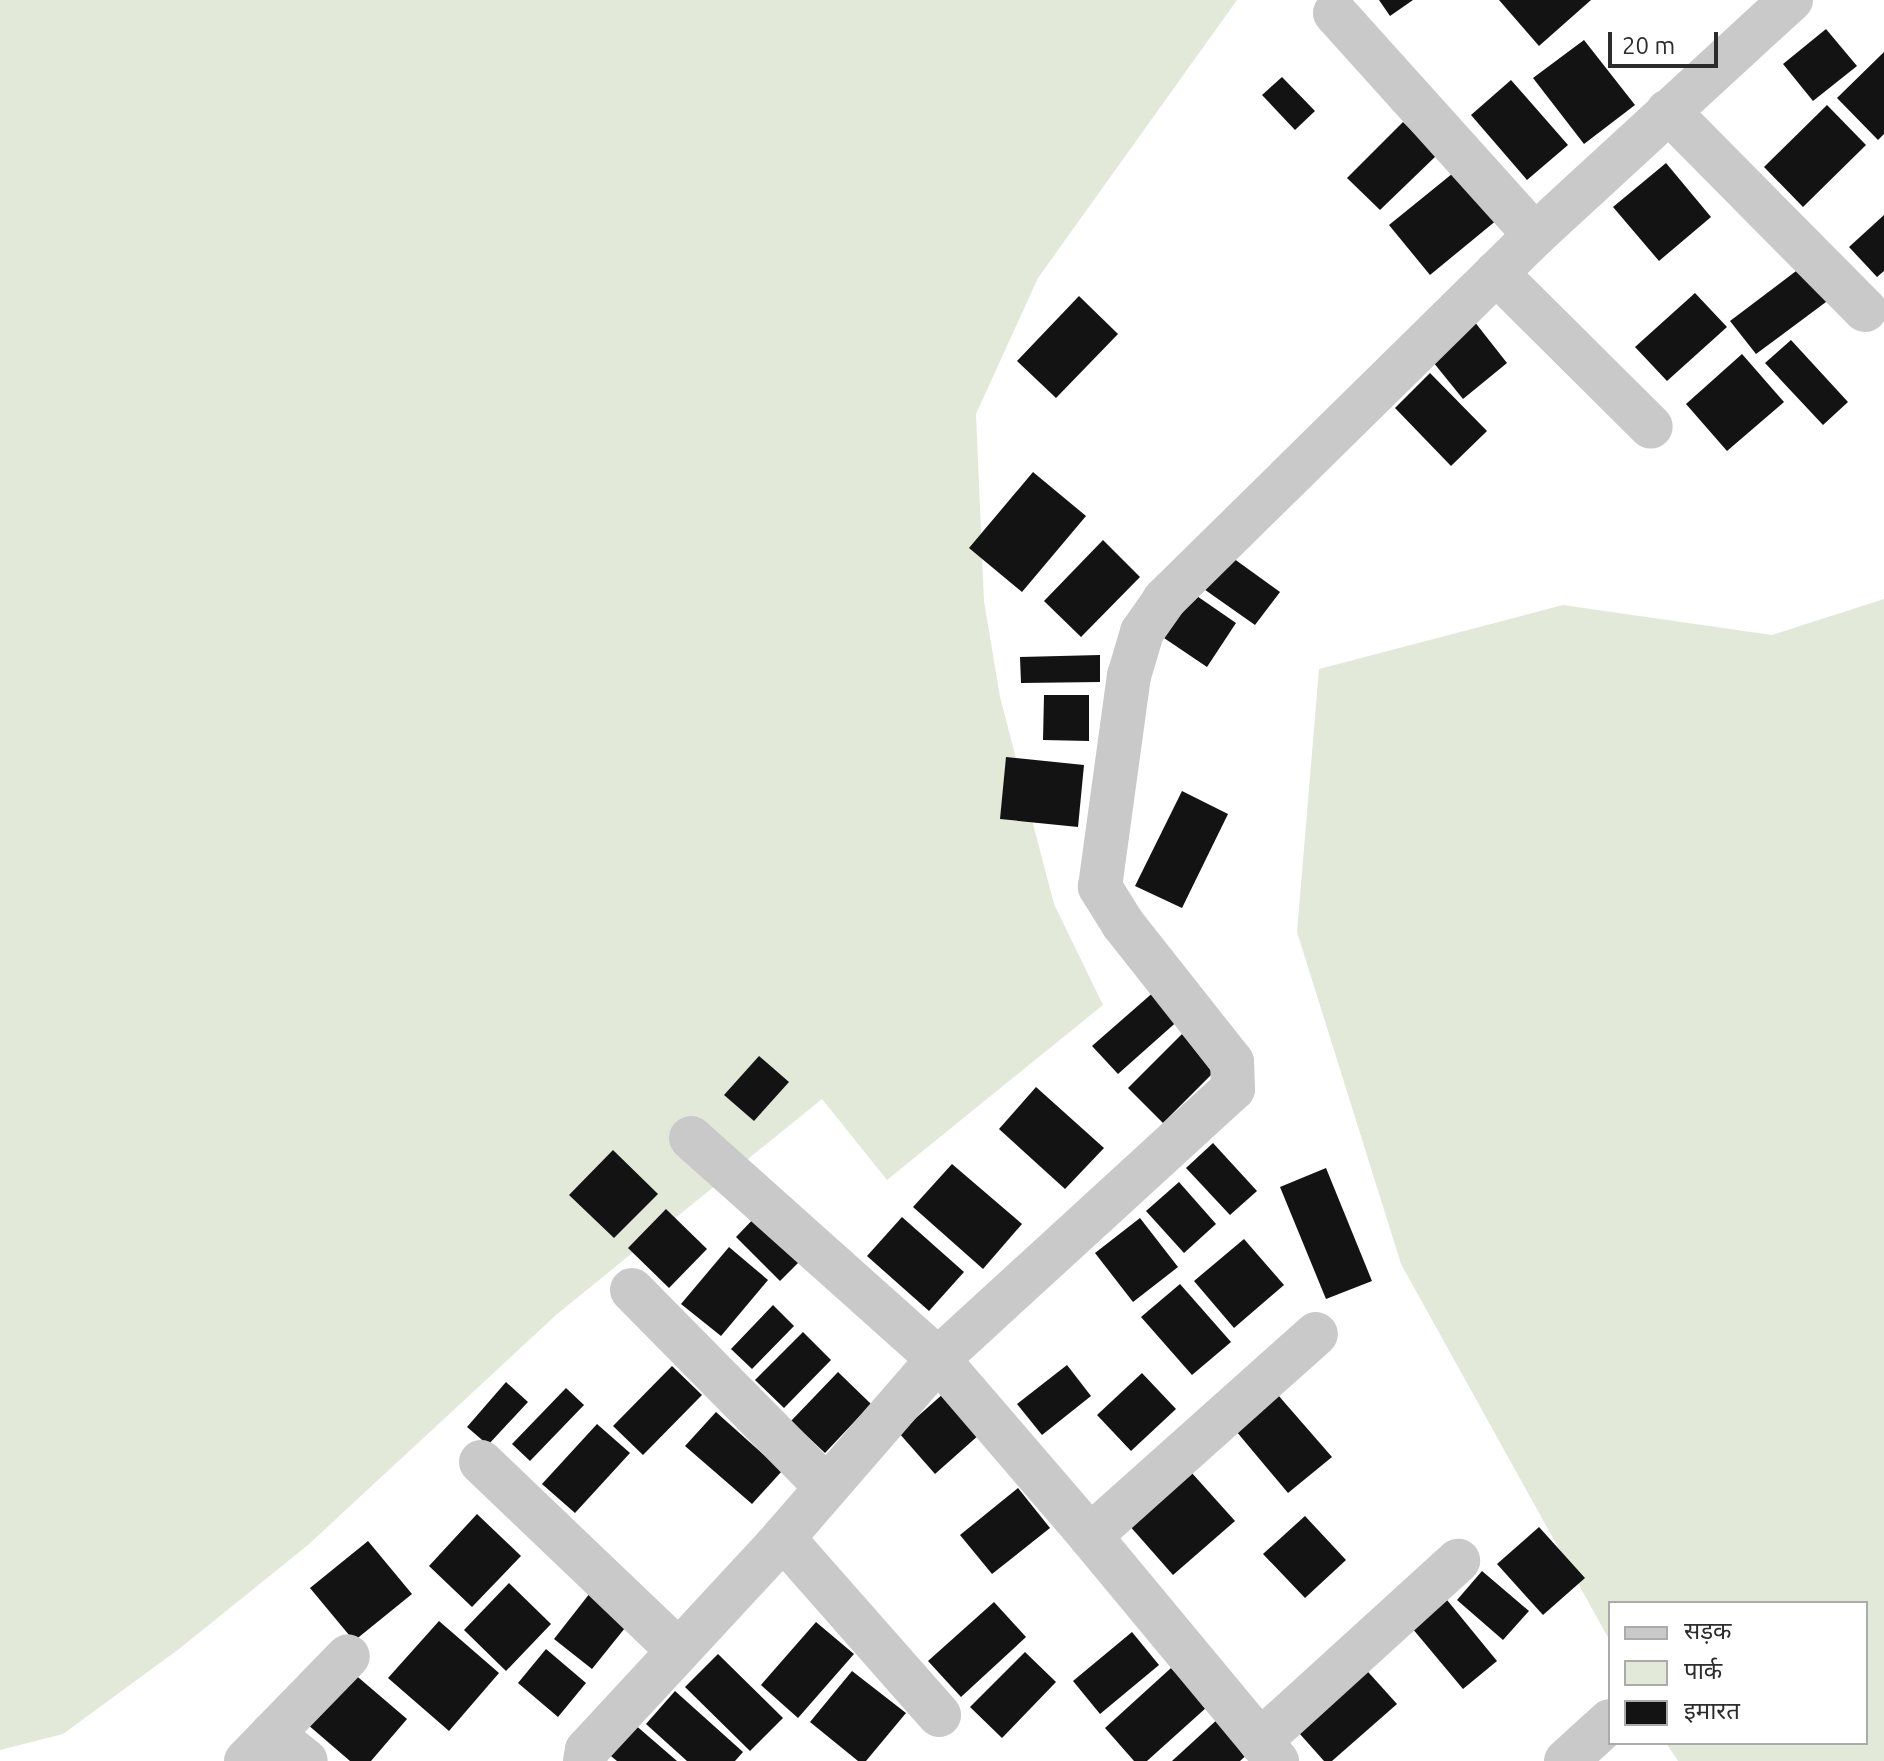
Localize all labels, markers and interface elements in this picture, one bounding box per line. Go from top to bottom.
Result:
scale bar [1612,16,1722,66]
text: 20 m [1622,32,1675,59]
legend [1608,1601,1868,1745]
text: सड़क [1684,1617,1732,1644]
text: पार्क [1684,1657,1722,1684]
text: इमारत [1684,1697,1740,1724]

